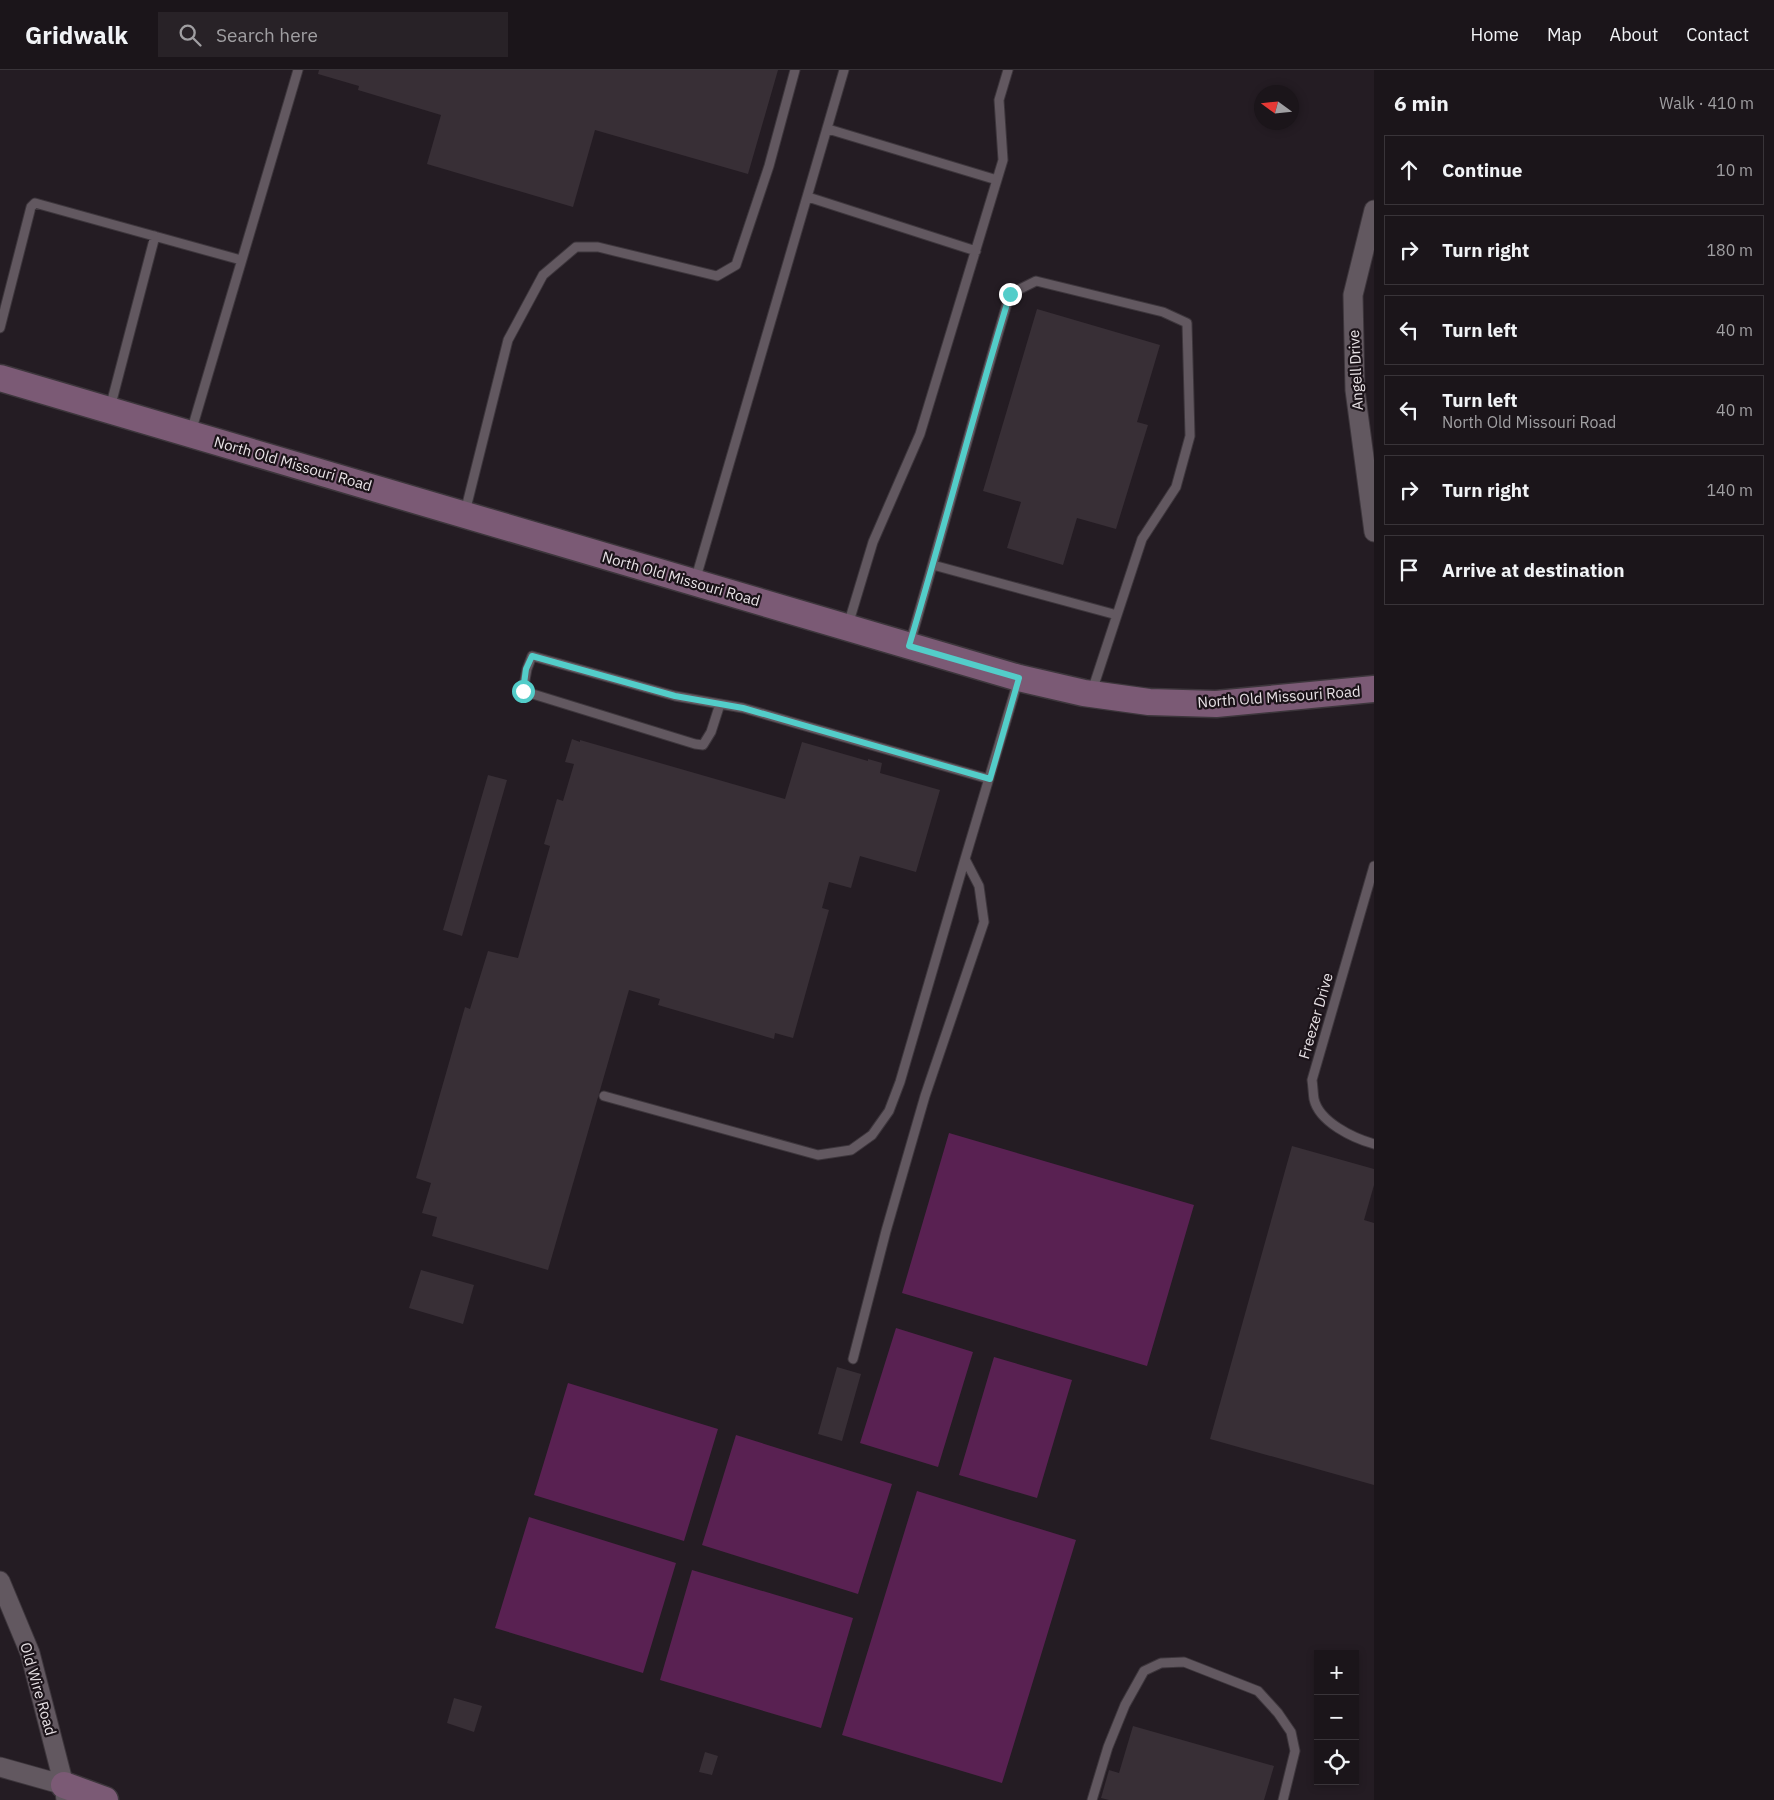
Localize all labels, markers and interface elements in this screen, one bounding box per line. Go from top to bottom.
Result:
search box [158,12,508,57]
text: Gridwalk [25,19,128,51]
icon: search [176,21,204,49]
text: Search here [216,23,318,47]
text: Home [1471,23,1519,46]
text: Map [1547,23,1582,46]
text: About [1610,23,1658,46]
text: Contact [1686,23,1749,46]
north arrow [1254,85,1299,130]
text: 6 min [1394,89,1449,117]
text: Walk · 410 m [1659,93,1754,113]
icon: ahead [1395,156,1423,184]
text: Continue [1442,158,1522,182]
text: 10 m [1716,160,1753,180]
icon: right [1395,236,1423,264]
text: Turn right [1442,238,1529,262]
text: 180 m [1706,240,1753,260]
route end [999,283,1022,306]
icon: left [1395,316,1423,344]
text: Turn left [1442,318,1518,342]
text: 40 m [1716,320,1753,340]
street label: Angell Drive [1344,329,1367,411]
text: Turn left [1442,388,1518,412]
icon: left [1395,396,1423,424]
text: 40 m [1716,400,1753,420]
text: North Old Missouri Road [1442,412,1616,432]
street label: North Old Missouri Road [212,432,374,495]
icon: right [1395,476,1423,504]
text: Turn right [1442,478,1529,502]
text: 140 m [1706,480,1753,500]
street label: North Old Missouri Road [600,547,762,610]
icon: arrive [1395,556,1423,584]
text: Arrive at destination [1442,558,1625,582]
route start [512,680,535,703]
street label: North Old Missouri Road [1197,681,1361,712]
street label: Freezer Drive [1294,971,1337,1061]
street label: Old Wire Road [16,1640,61,1738]
map controls [1314,1650,1359,1785]
button: + [1314,1650,1359,1695]
button: − [1314,1695,1359,1740]
button: locate [1314,1740,1359,1785]

